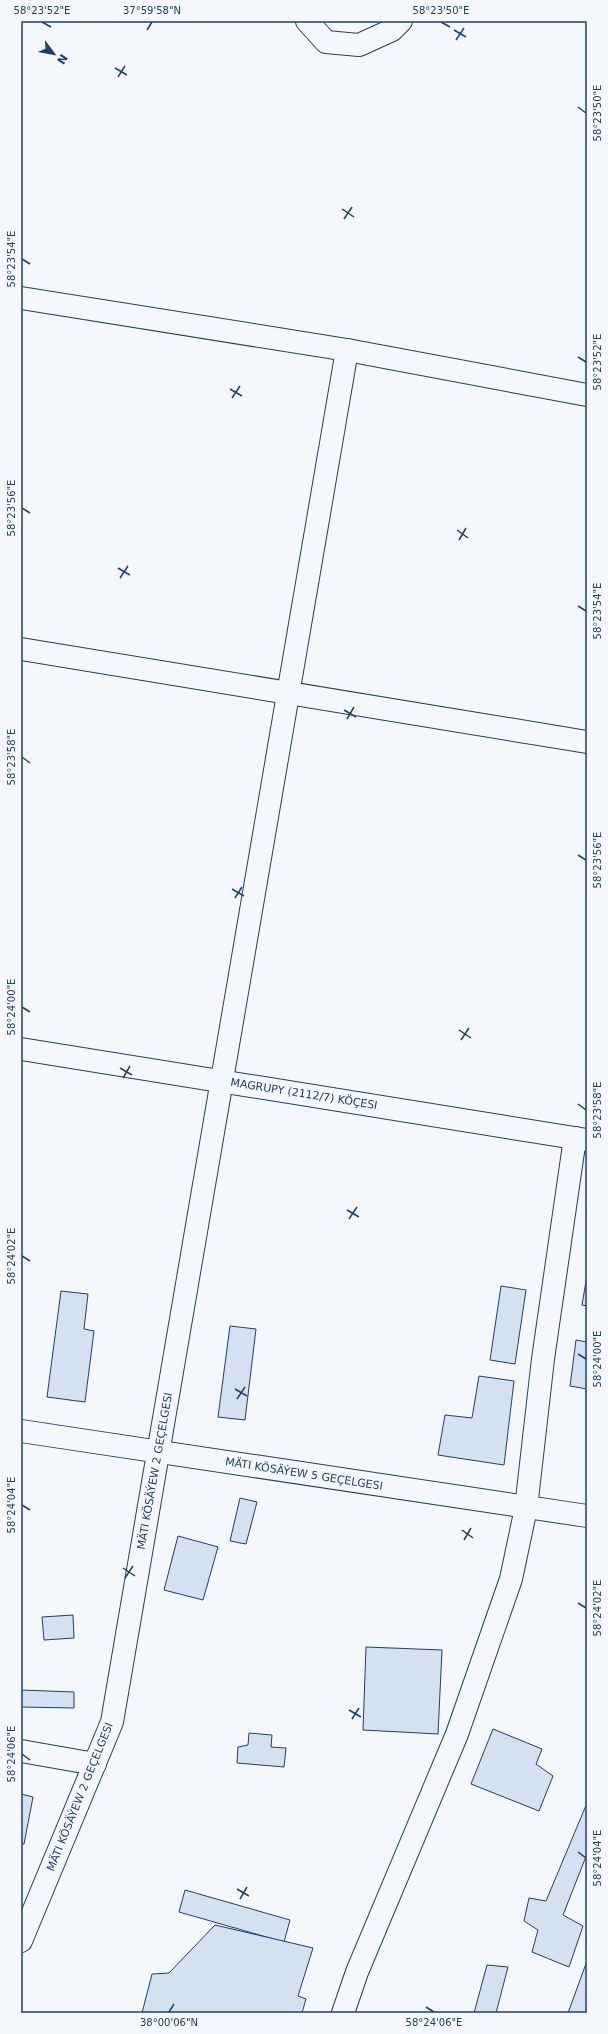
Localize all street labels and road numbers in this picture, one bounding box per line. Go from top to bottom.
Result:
street label: MAGRUPY (2112/7) KÖÇESI [230,1076,378,1112]
street label: MÄTI KÖSÄÝEW 2 GEÇELGESI [135,1391,175,1551]
street label: MÄTI KÖSÄÝEW 5 GEÇELGESI [224,1455,384,1493]
street label: MÄTI KÖSÄÝEW 2 GEÇELGESI [44,1721,116,1873]

